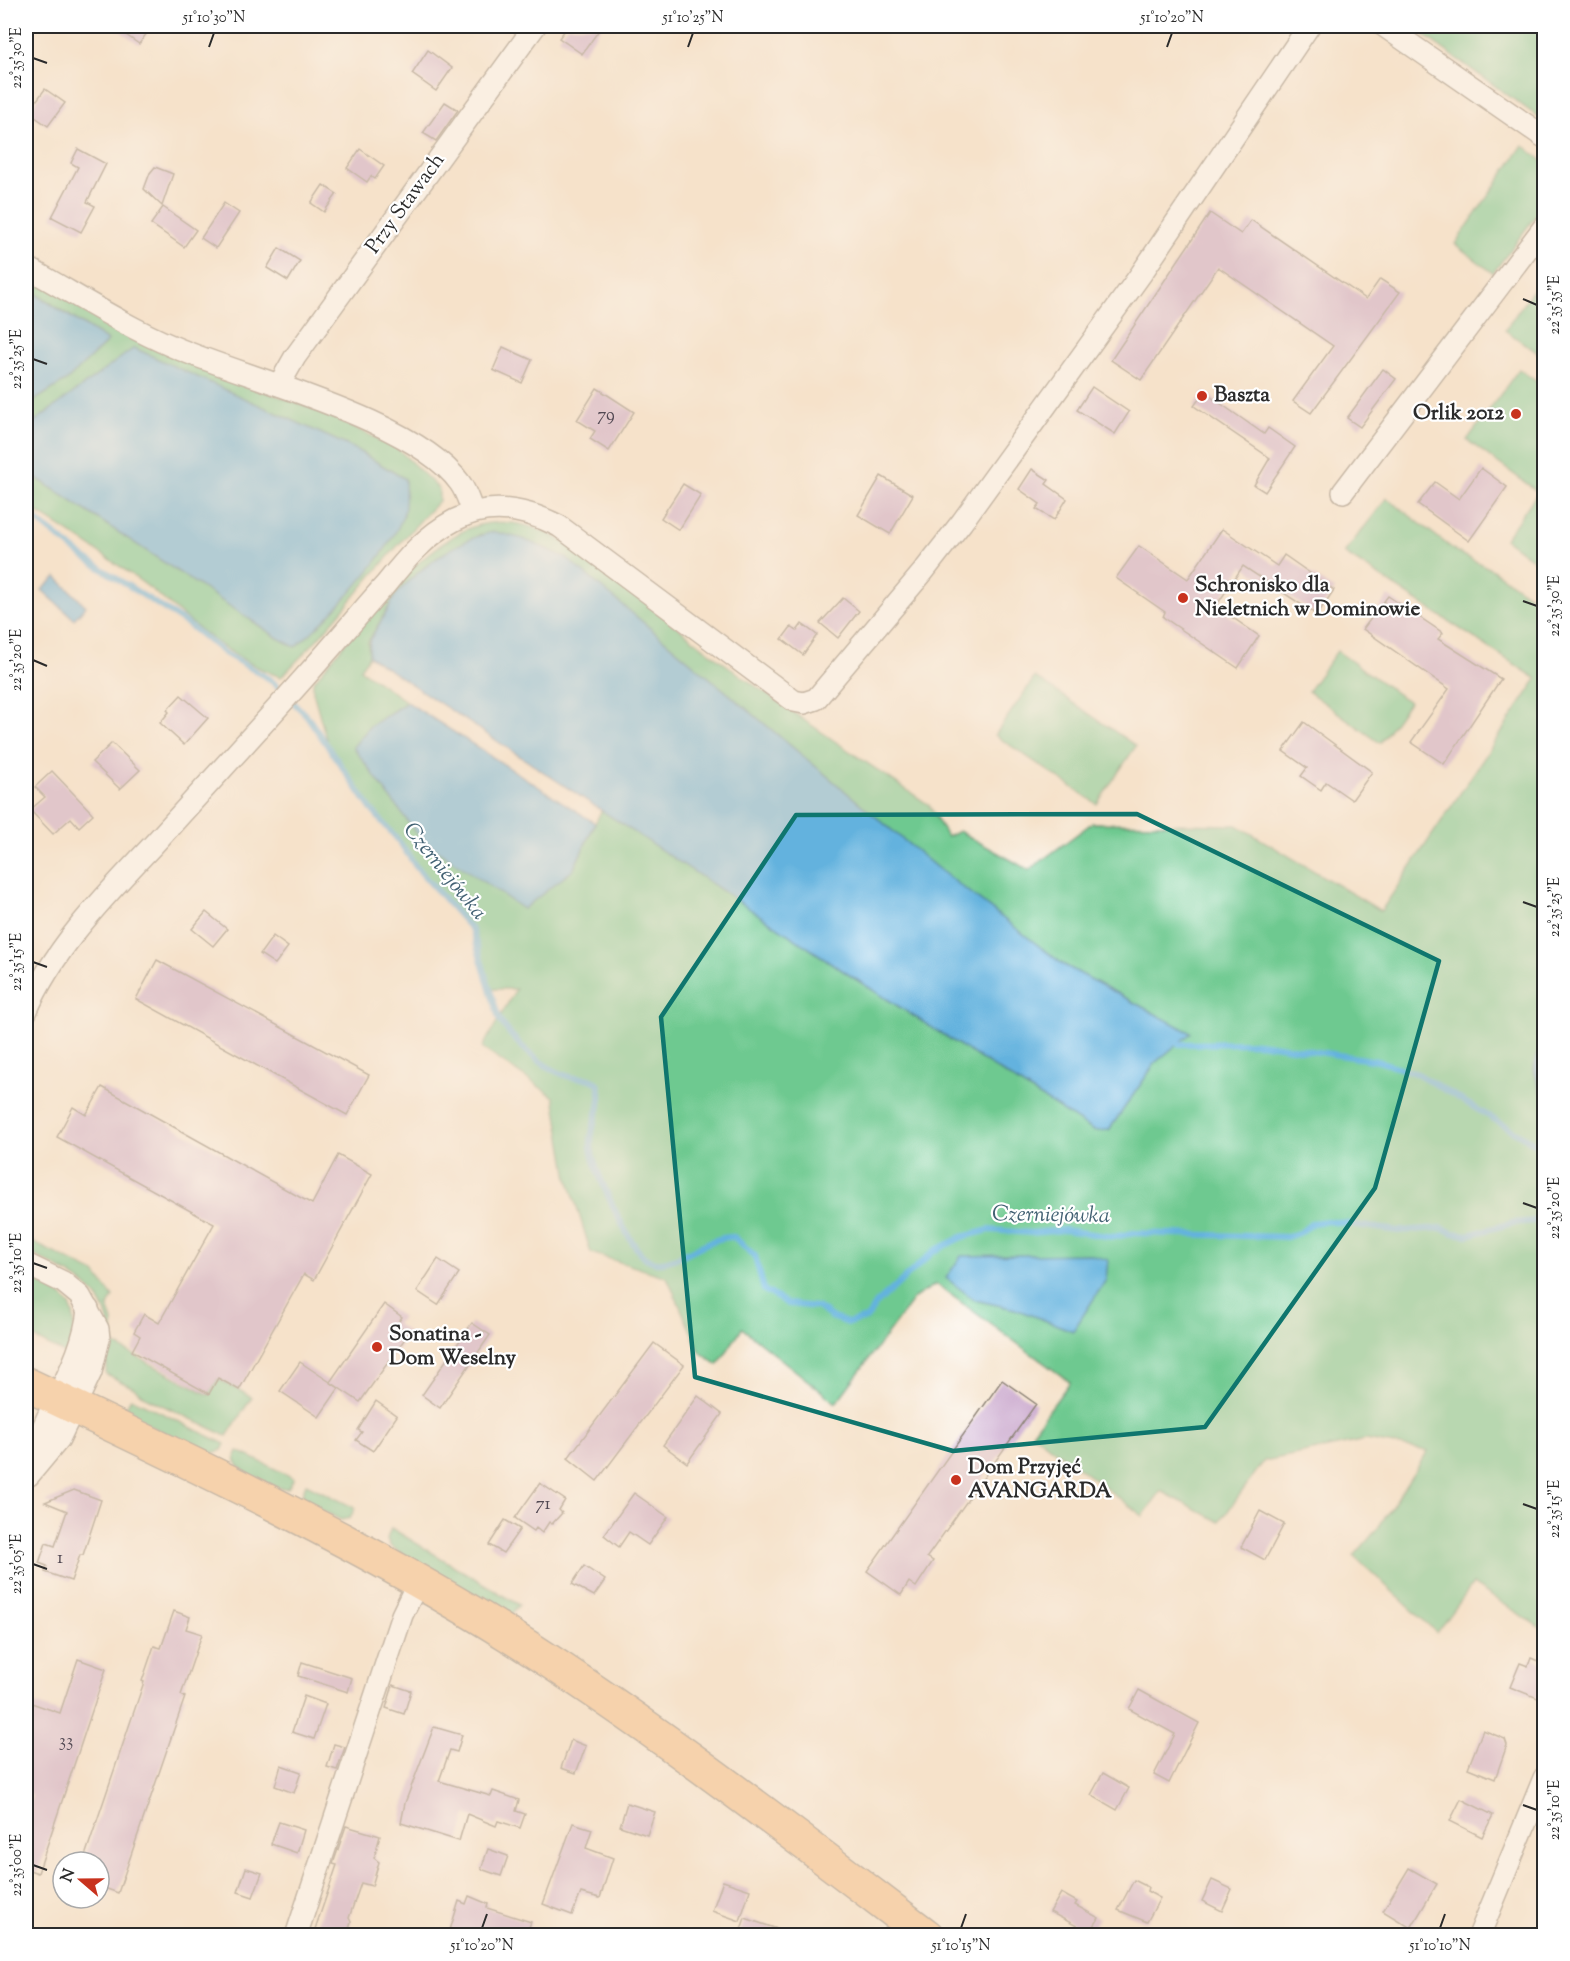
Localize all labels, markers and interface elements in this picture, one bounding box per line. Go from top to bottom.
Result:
text: 51°10'30"N [182,8,245,29]
text: 51°10'25"N [662,8,723,29]
text: 51°10'20"N [1139,8,1204,29]
text: 22°35'30"E [7,27,28,89]
street label: Przy Stawach [359,147,453,261]
text: 22°35'35"E [1545,275,1566,335]
text: 22°35'25"E [7,329,28,389]
place label: Baszta [1214,381,1270,411]
marker: Baszta [1195,389,1209,403]
place label: Orlik 2012 [1413,399,1504,429]
house number: 79 [597,403,615,429]
marker: Orlik 2012 [1509,407,1523,421]
place label: Schronisko dla Nieletnich w Dominowie [1195,571,1420,625]
text: 22°35'30"E [1545,575,1566,637]
marker: Schronisko dla Nieletnich w Dominowie [1176,591,1190,605]
text: 22°35'20"E [7,629,28,691]
water label: Czerniejówka [394,816,494,928]
text: 22°35'25"E [1545,877,1566,937]
text: 22°35'15"E [7,933,28,991]
text: 22°35'20"E [1545,1177,1566,1239]
water label: Czerniejówka [992,1199,1110,1233]
text: 22°35'10"E [7,1233,28,1293]
place label: Sonatina - Dom Weselny [389,1320,517,1374]
marker: Sonatina - Dom Weselny [370,1340,384,1354]
place label: Dom Przyjęć AVANGARDA [968,1453,1113,1507]
marker: Dom Przyjęć AVANGARDA [949,1473,963,1487]
text: 22°35'15"E [1545,1480,1566,1538]
house number: 71 [535,1492,551,1518]
text: 22°35'05"E [7,1534,28,1594]
house number: 1 [57,1546,63,1572]
house number: 33 [59,1729,73,1755]
text: 22°35'10"E [1545,1780,1566,1840]
text: 22°35'00"E [7,1834,28,1896]
north arrow [51,1850,111,1910]
text: N [56,1866,82,1886]
text: 51°10'20"N [449,1936,514,1957]
text: 51°10'15"N [930,1936,991,1957]
text: 51°10'10"N [1408,1936,1471,1957]

